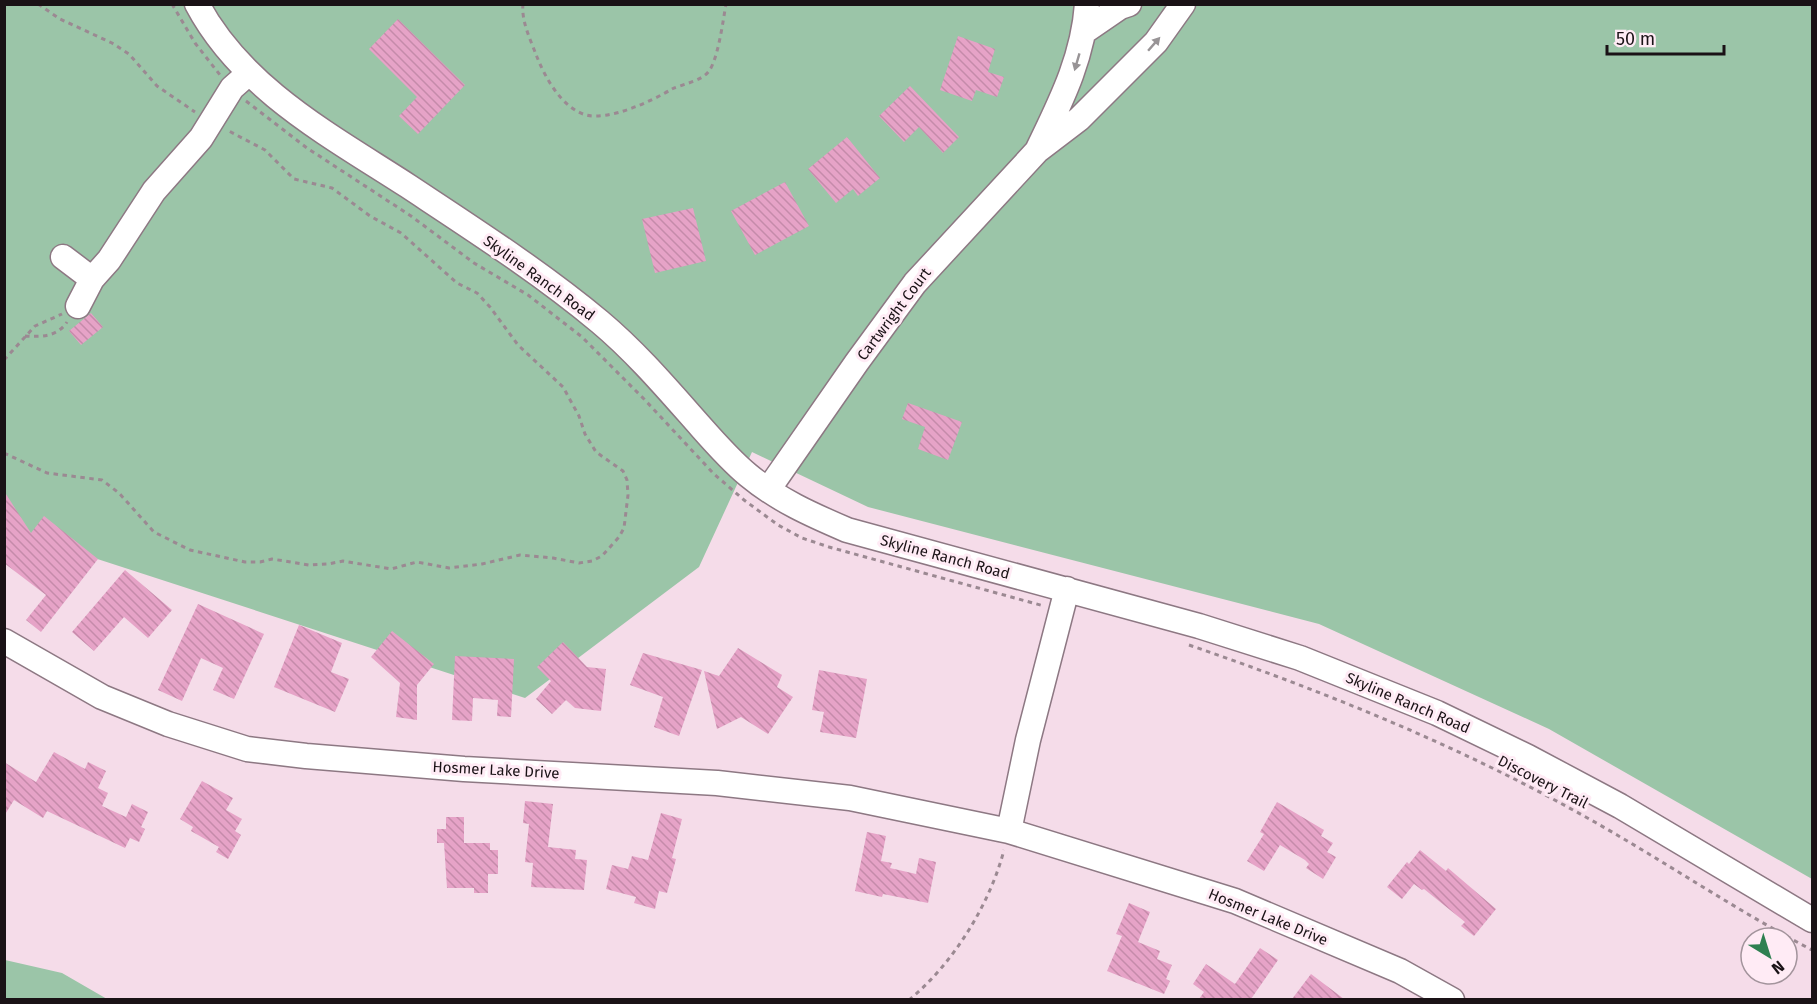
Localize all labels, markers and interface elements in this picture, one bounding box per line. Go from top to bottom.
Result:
scale bar [1607,18,1724,56]
text: 50 m [1616,28,1655,50]
one-way arrow [1147,36,1161,51]
one-way arrow [1072,53,1081,71]
street label: Skyline Ranch Road [480,232,598,324]
street label: Cartwright Court [853,264,935,364]
street label: Skyline Ranch Road [878,531,1012,583]
street label: Skyline Ranch Road [1343,669,1473,737]
street label: Discovery Trail [1495,752,1591,813]
street label: Hosmer Lake Drive [432,758,560,782]
street label: Hosmer Lake Drive [1206,885,1330,949]
north arrow [1739,926,1799,986]
text: N [1768,957,1788,978]

